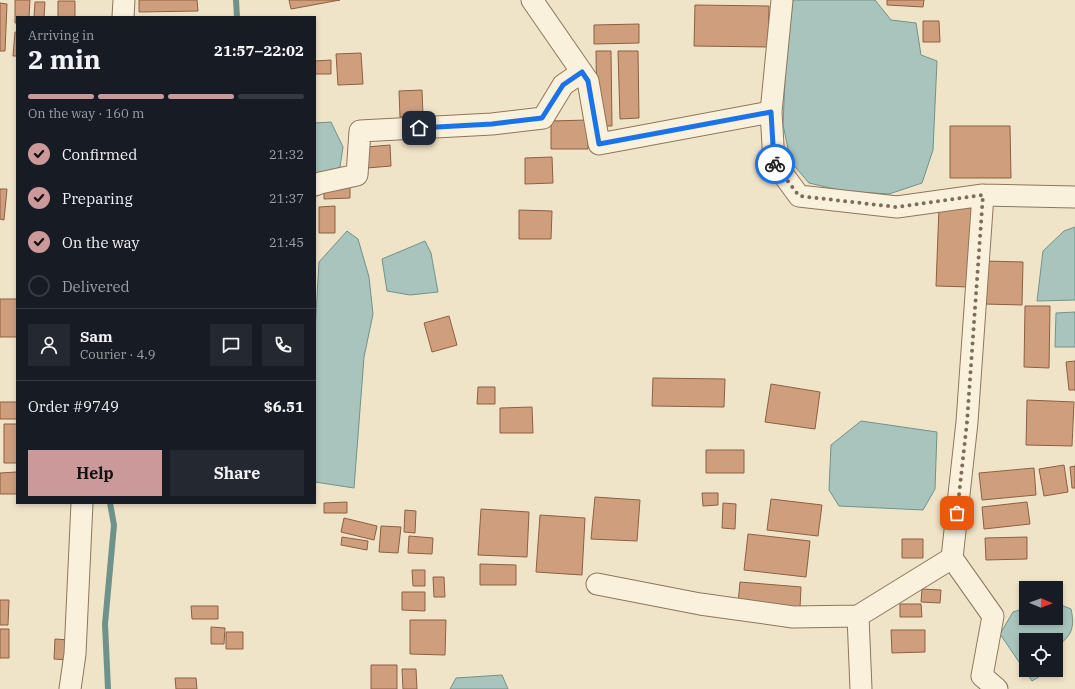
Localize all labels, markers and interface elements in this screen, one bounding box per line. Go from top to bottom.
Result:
text: Arriving in [28,27,94,44]
text: 21:57–22:02 [214,41,304,60]
text: 2 min [28,42,101,76]
text: On the way · 160 m [28,105,144,122]
pin [402,111,436,145]
icon: home [408,117,430,139]
icon: check [28,143,50,165]
courier [755,144,795,184]
text: Confirmed [62,145,137,164]
text: 21:32 [269,146,304,163]
icon: bike [764,153,786,175]
icon: check [28,187,50,209]
text: Preparing [62,189,133,208]
text: 21:37 [269,190,304,207]
icon: check [28,231,50,253]
text: On the way [62,233,140,252]
text: 21:45 [269,234,304,251]
text: Delivered [62,277,130,296]
button: person [28,324,70,366]
button: chat [210,324,252,366]
button: phone [262,324,304,366]
text: Sam [80,327,113,346]
text: Courier · 4.9 [80,346,156,363]
text: Order #9749 [28,397,119,416]
text: $6.51 [264,397,304,416]
button: Help [28,450,162,496]
button: Share [170,450,304,496]
pin [940,496,974,530]
icon: bag [946,502,968,524]
north arrow [1019,581,1063,625]
map controls [1019,581,1063,677]
button: locate [1019,633,1063,677]

